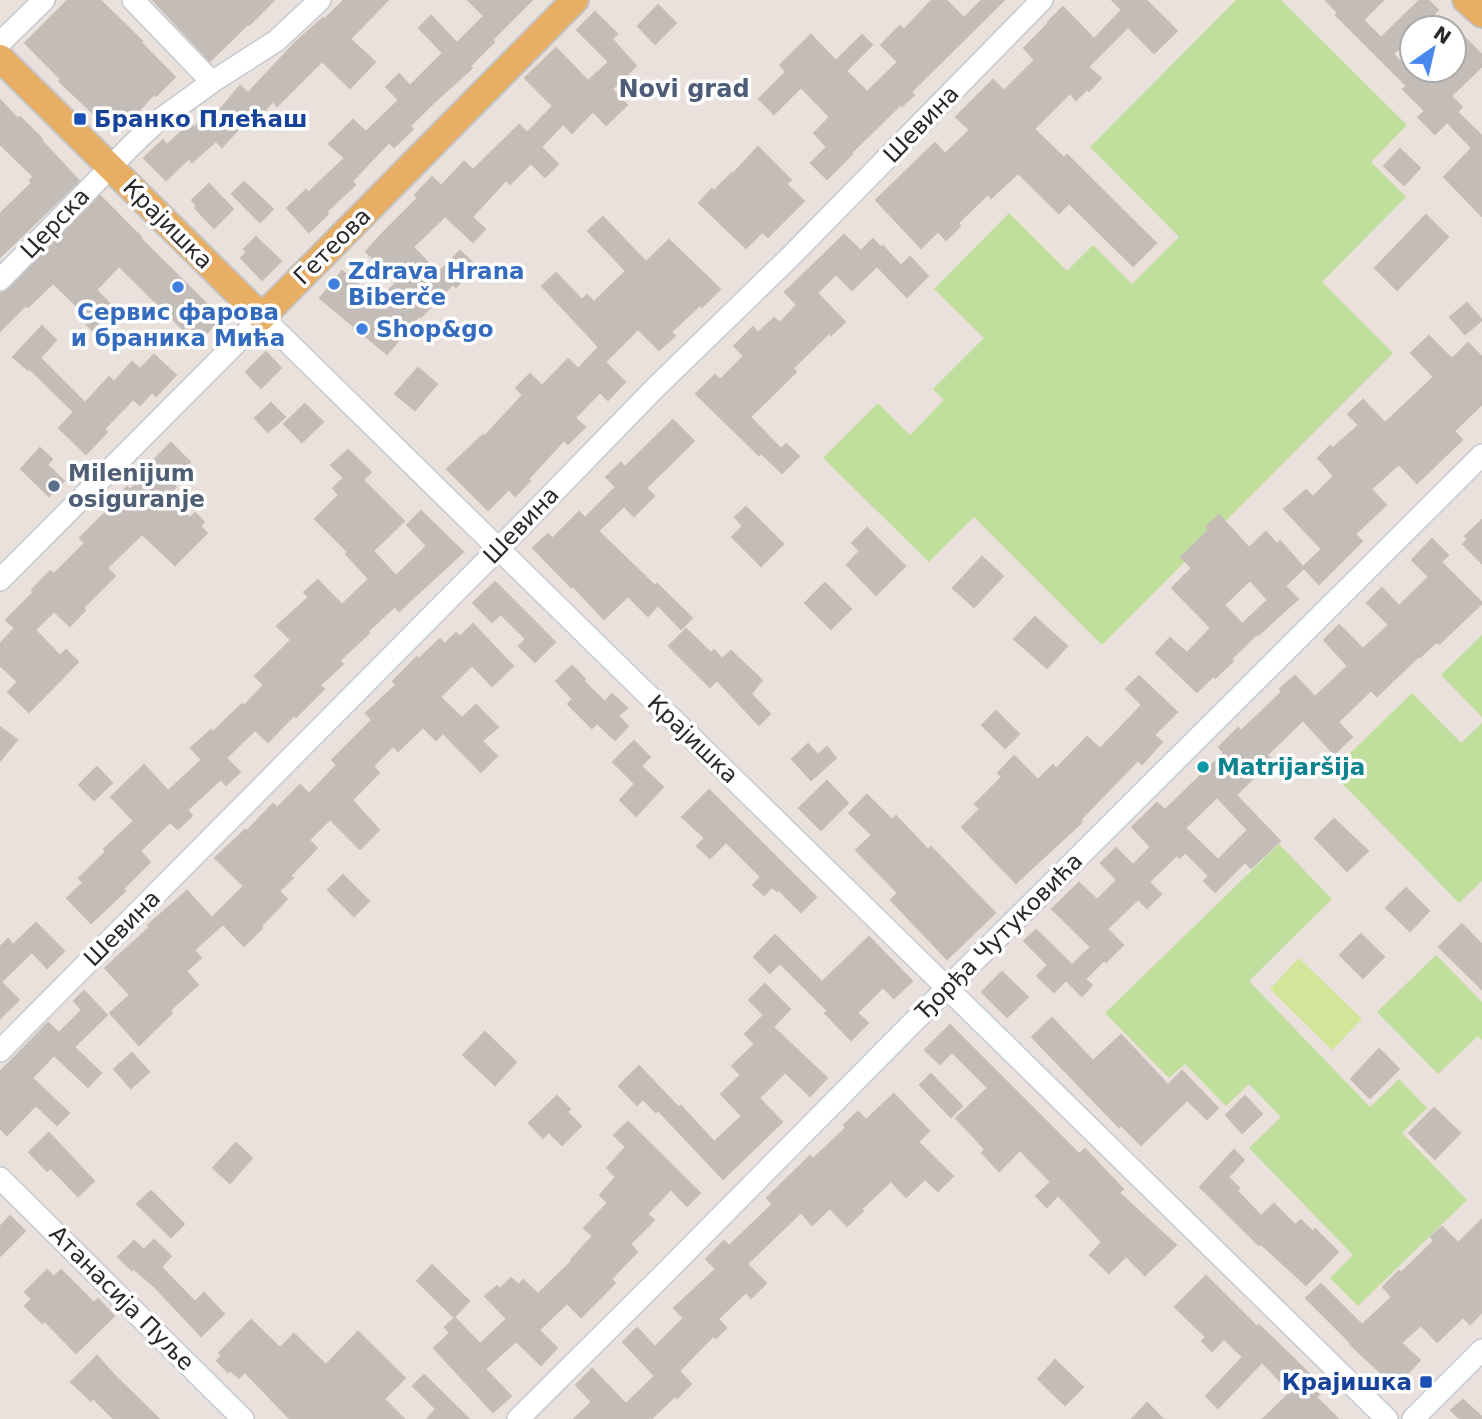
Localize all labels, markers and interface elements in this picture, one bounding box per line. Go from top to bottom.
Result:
north arrow [1398,14,1468,84]
text: N [1430,21,1455,48]
district label: Novi grad [618,75,750,103]
street label: Шевина [878,80,964,168]
place label: Бранко Плећаш [94,106,307,132]
marker: Бранко Плећаш [72,111,88,127]
street label: Крајишка [118,174,218,274]
street label: Церска [15,183,95,263]
street label: Гетеова [288,202,376,290]
place label: Zdrava Hrana Biberče [348,258,525,310]
marker: Zdrava Hrana Biberče [326,276,342,292]
marker: Сервис фарова и браника Мића [170,279,186,295]
place label: Сервис фарова и браника Мића [71,299,285,351]
place label: Shop&go [376,316,494,342]
marker: Shop&go [354,321,370,337]
place label: Milenijum osiguranje [68,460,205,512]
marker: Milenijum osiguranje [46,478,62,494]
street label: Шевина [478,481,564,569]
street label: Крајишка [642,690,744,788]
place label: Matrijaršija [1217,754,1365,780]
marker: Matrijaršija [1195,759,1211,775]
street label: Ђорђа Чутуковића [910,847,1088,1025]
street label: Шевина [79,885,165,971]
street label: Атанасија Пуље [44,1220,200,1376]
place label: Крајишка [1282,1369,1412,1395]
marker: Крајишка [1418,1374,1434,1390]

